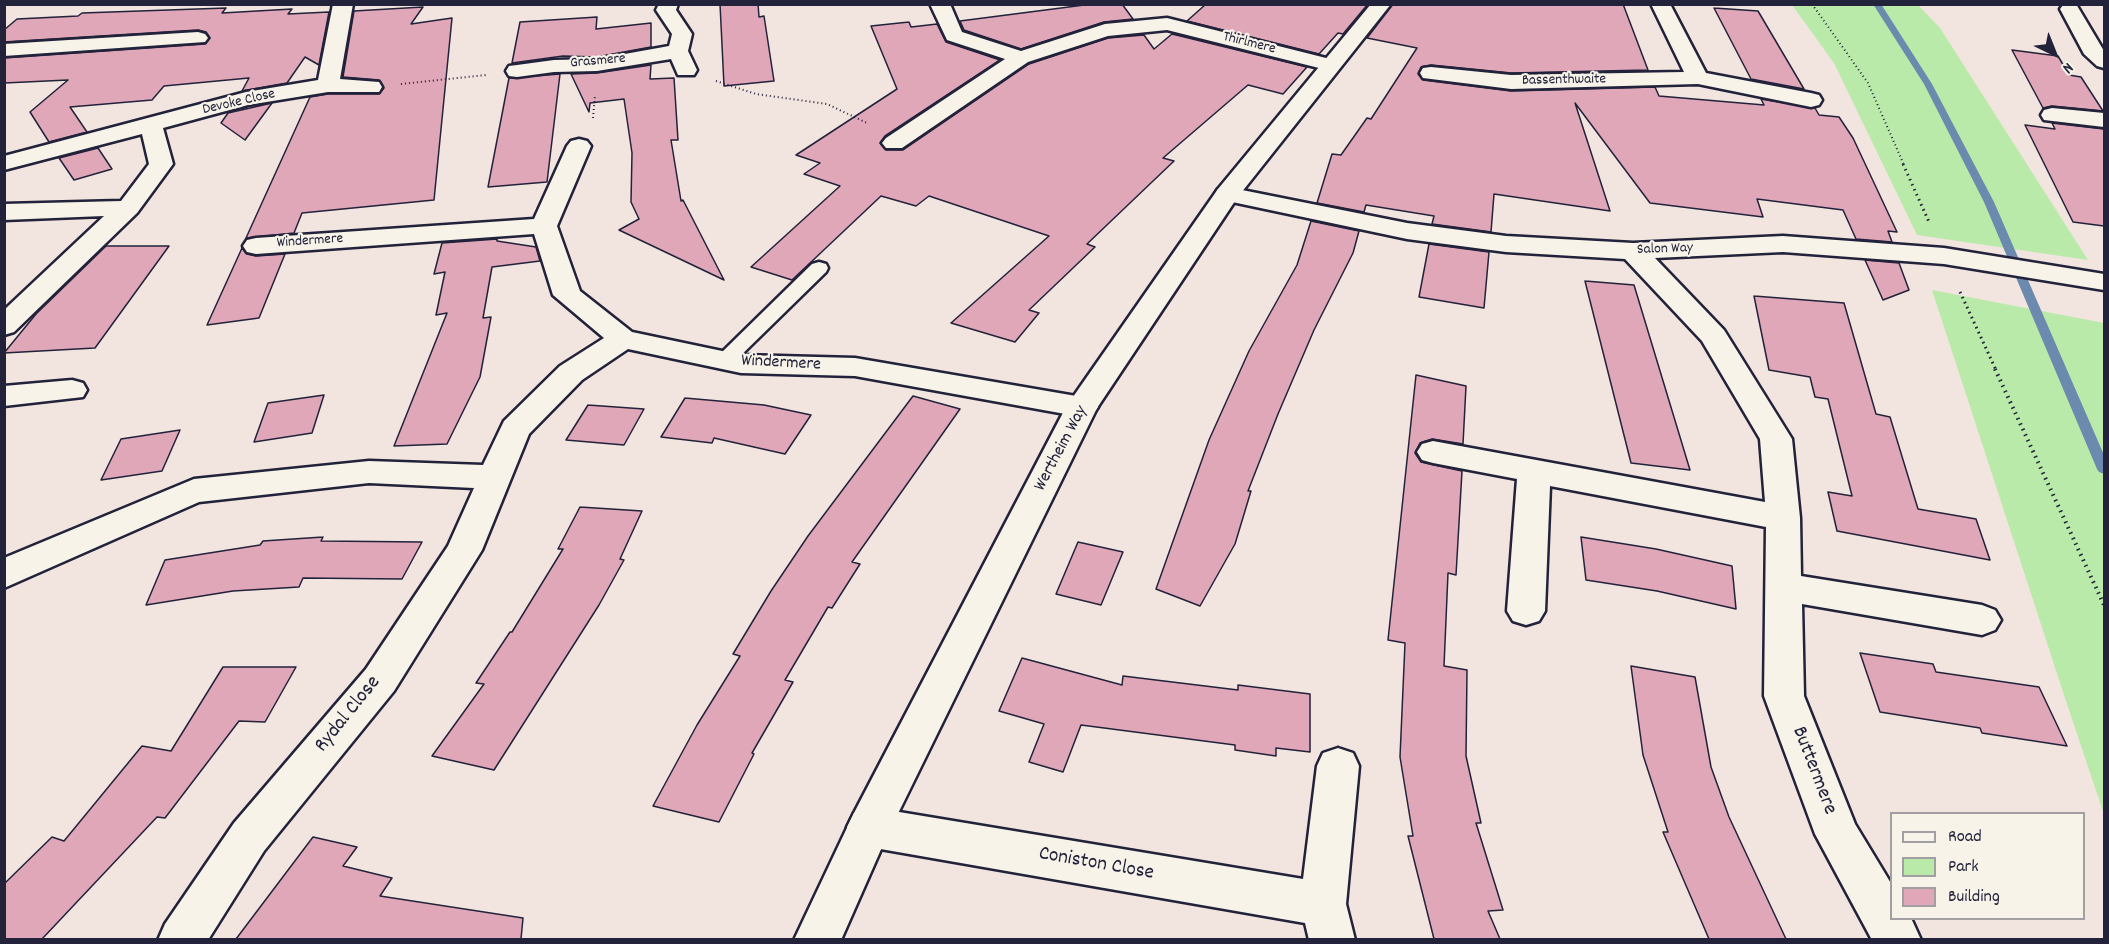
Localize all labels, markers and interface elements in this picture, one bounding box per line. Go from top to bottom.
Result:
north arrow [2025,24,2085,84]
street label: Thirlmere [1221,29,1277,59]
street label: Grasmere [570,51,626,73]
text: N [2057,56,2078,79]
street label: Bassenthwaite [1522,71,1606,91]
street label: Devoke Close [201,86,277,120]
street label: Windermere [276,231,344,253]
street label: Salon Way [1637,240,1693,260]
street label: Windermere [741,351,821,377]
street label: Wertheim Way [1030,403,1094,495]
street label: Rydal Close [311,672,387,758]
street label: Buttermere [1785,723,1841,819]
legend [1890,812,2085,920]
text: Road [1948,825,1982,850]
street label: Coniston Close [1036,842,1156,888]
text: Park [1948,855,1979,880]
text: Building [1948,885,2000,910]

